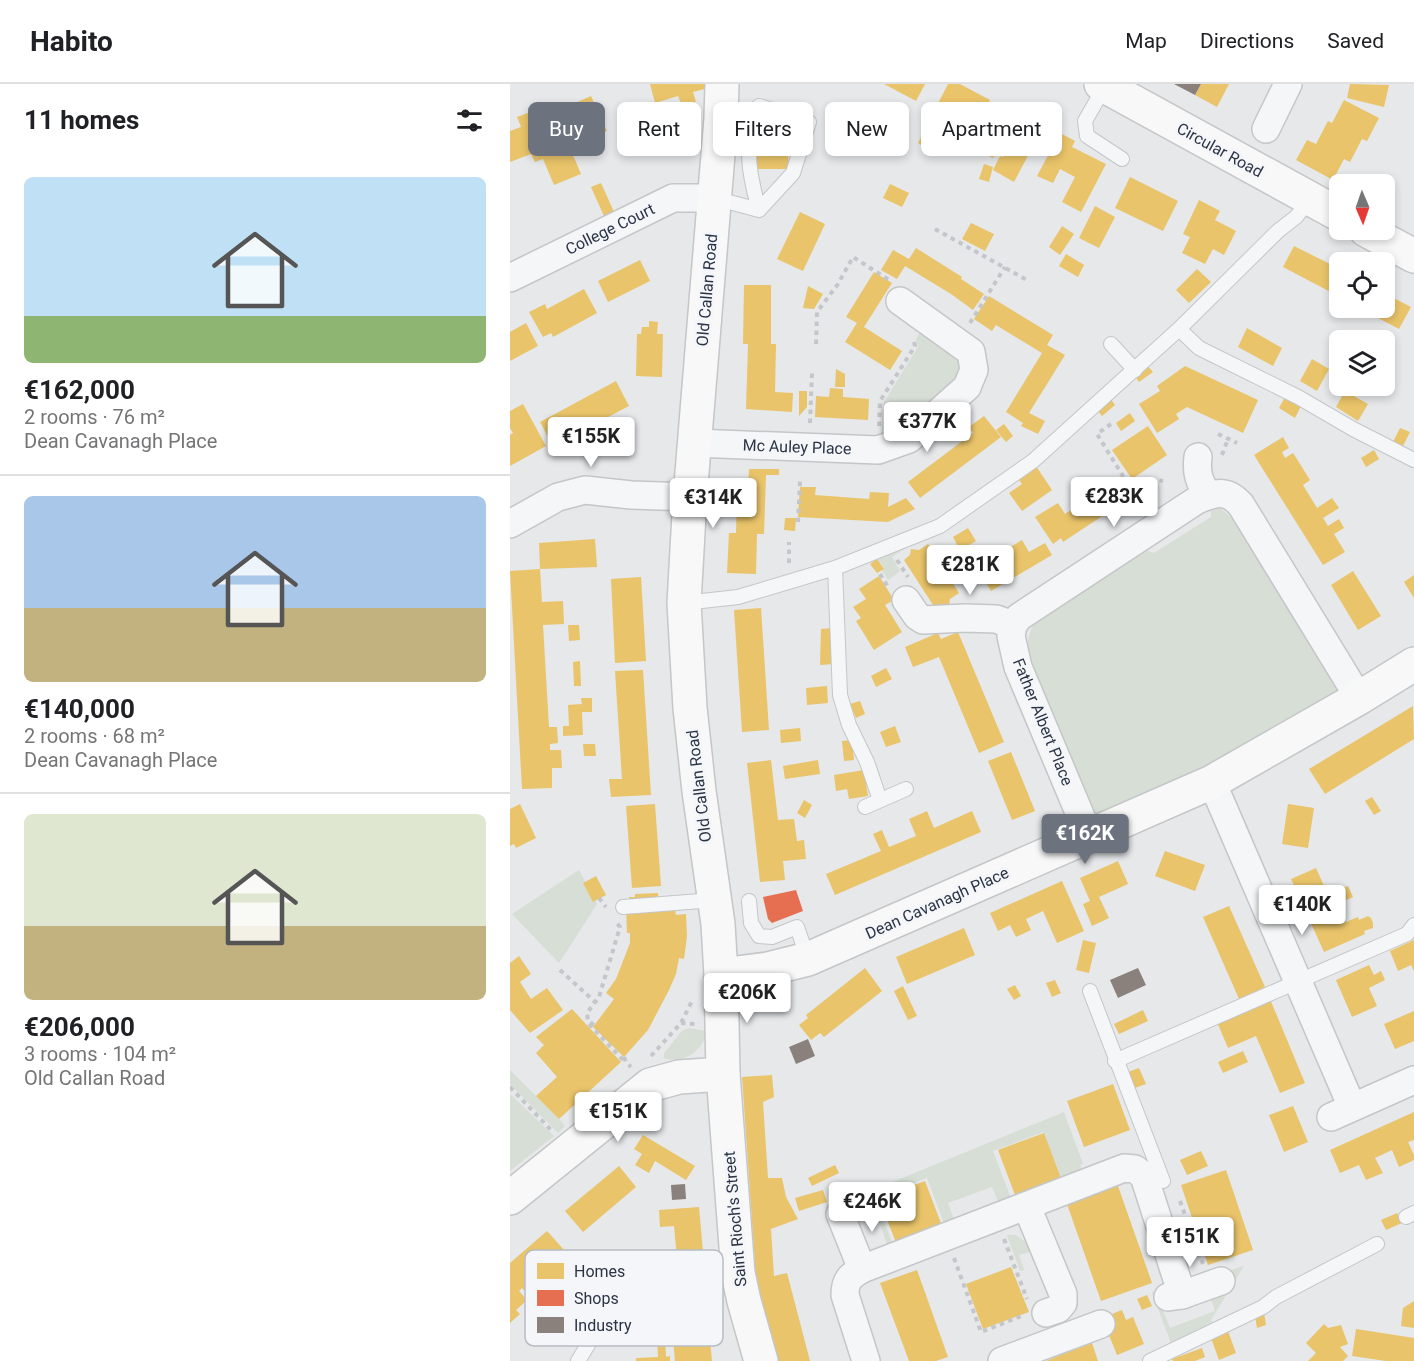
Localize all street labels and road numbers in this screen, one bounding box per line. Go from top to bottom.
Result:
street label: Circular Road [1174,119,1266,181]
street label: College Court [562,199,658,259]
street label: Old Callan Road [693,233,721,347]
street label: Mc Auley Place [742,436,852,458]
street label: Father Albert Place [1009,656,1077,788]
street label: Old Callan Road [683,729,715,843]
street label: Dean Cavanagh Place [862,863,1012,943]
street label: Saint Rioch's Street [720,1150,750,1288]

